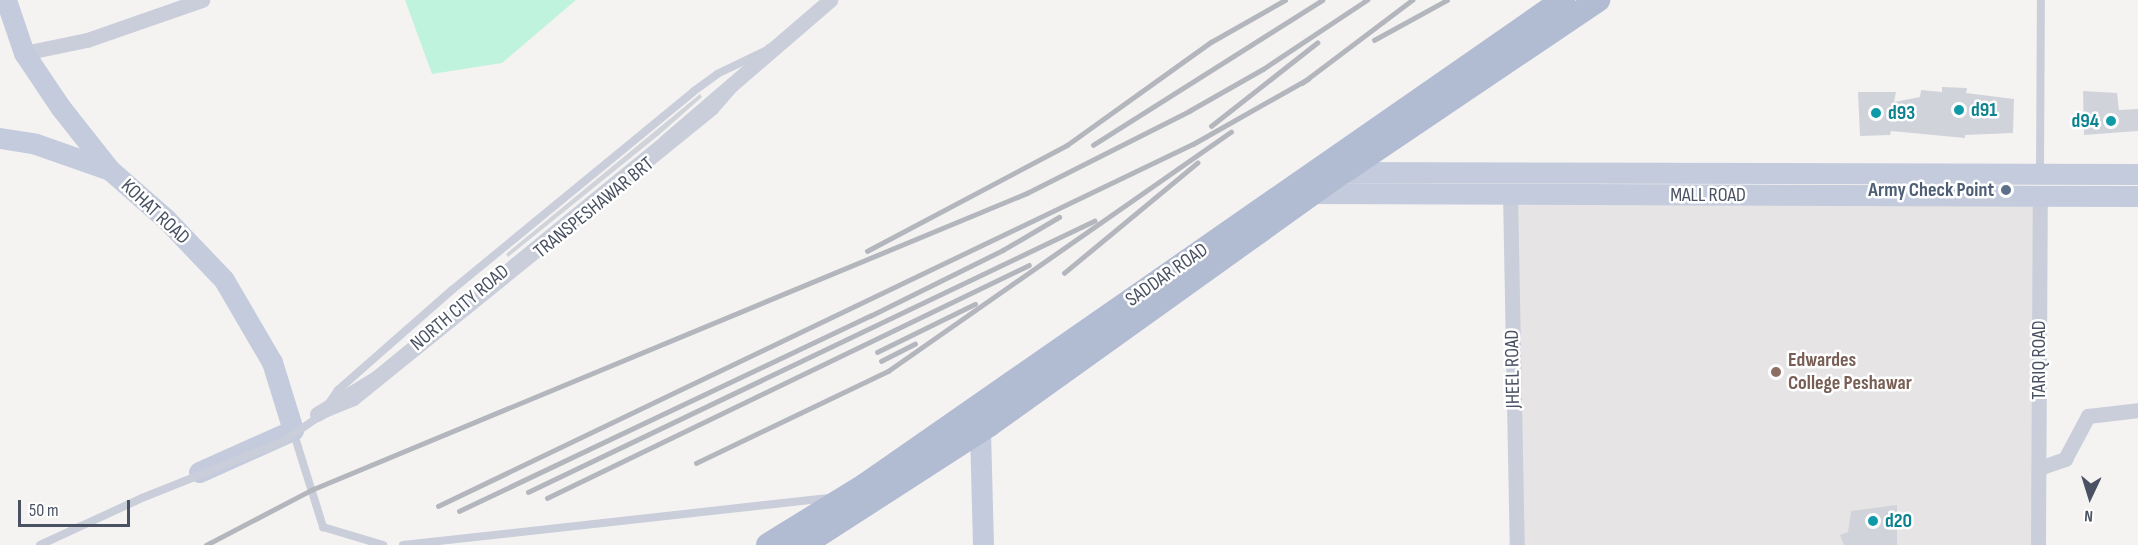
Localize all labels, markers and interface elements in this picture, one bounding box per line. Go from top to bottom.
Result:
place label: d91 [1971,98,1997,122]
place label: d93 [1888,101,1915,125]
marker: d91 [1952,103,1966,117]
marker: d93 [1869,106,1883,120]
place label: d94 [2072,109,2099,133]
marker: d94 [2104,114,2118,128]
street label: TRANSPESHAWAR BRT [529,152,659,264]
street label: KOHAT ROAD [116,174,194,250]
place label: Army Check Point [1868,178,1994,202]
street label: MALL ROAD [1670,183,1746,207]
marker: Army Check Point [1999,183,2013,197]
street label: SADDAR ROAD [1121,238,1213,312]
street label: NORTH CITY ROAD [406,260,514,356]
street label: TARIQ ROAD [2027,320,2051,400]
street label: JHEEL ROAD [1500,330,1526,408]
place label: Edwardes College Peshawar [1788,348,1912,395]
marker: Edwardes College Peshawar [1769,365,1783,379]
north arrow [2060,467,2120,527]
scale bar [21,488,134,526]
text: 50 m [29,500,59,521]
text: N [2084,506,2094,525]
place label: d20 [1885,509,1912,533]
marker: d20 [1866,514,1880,528]

